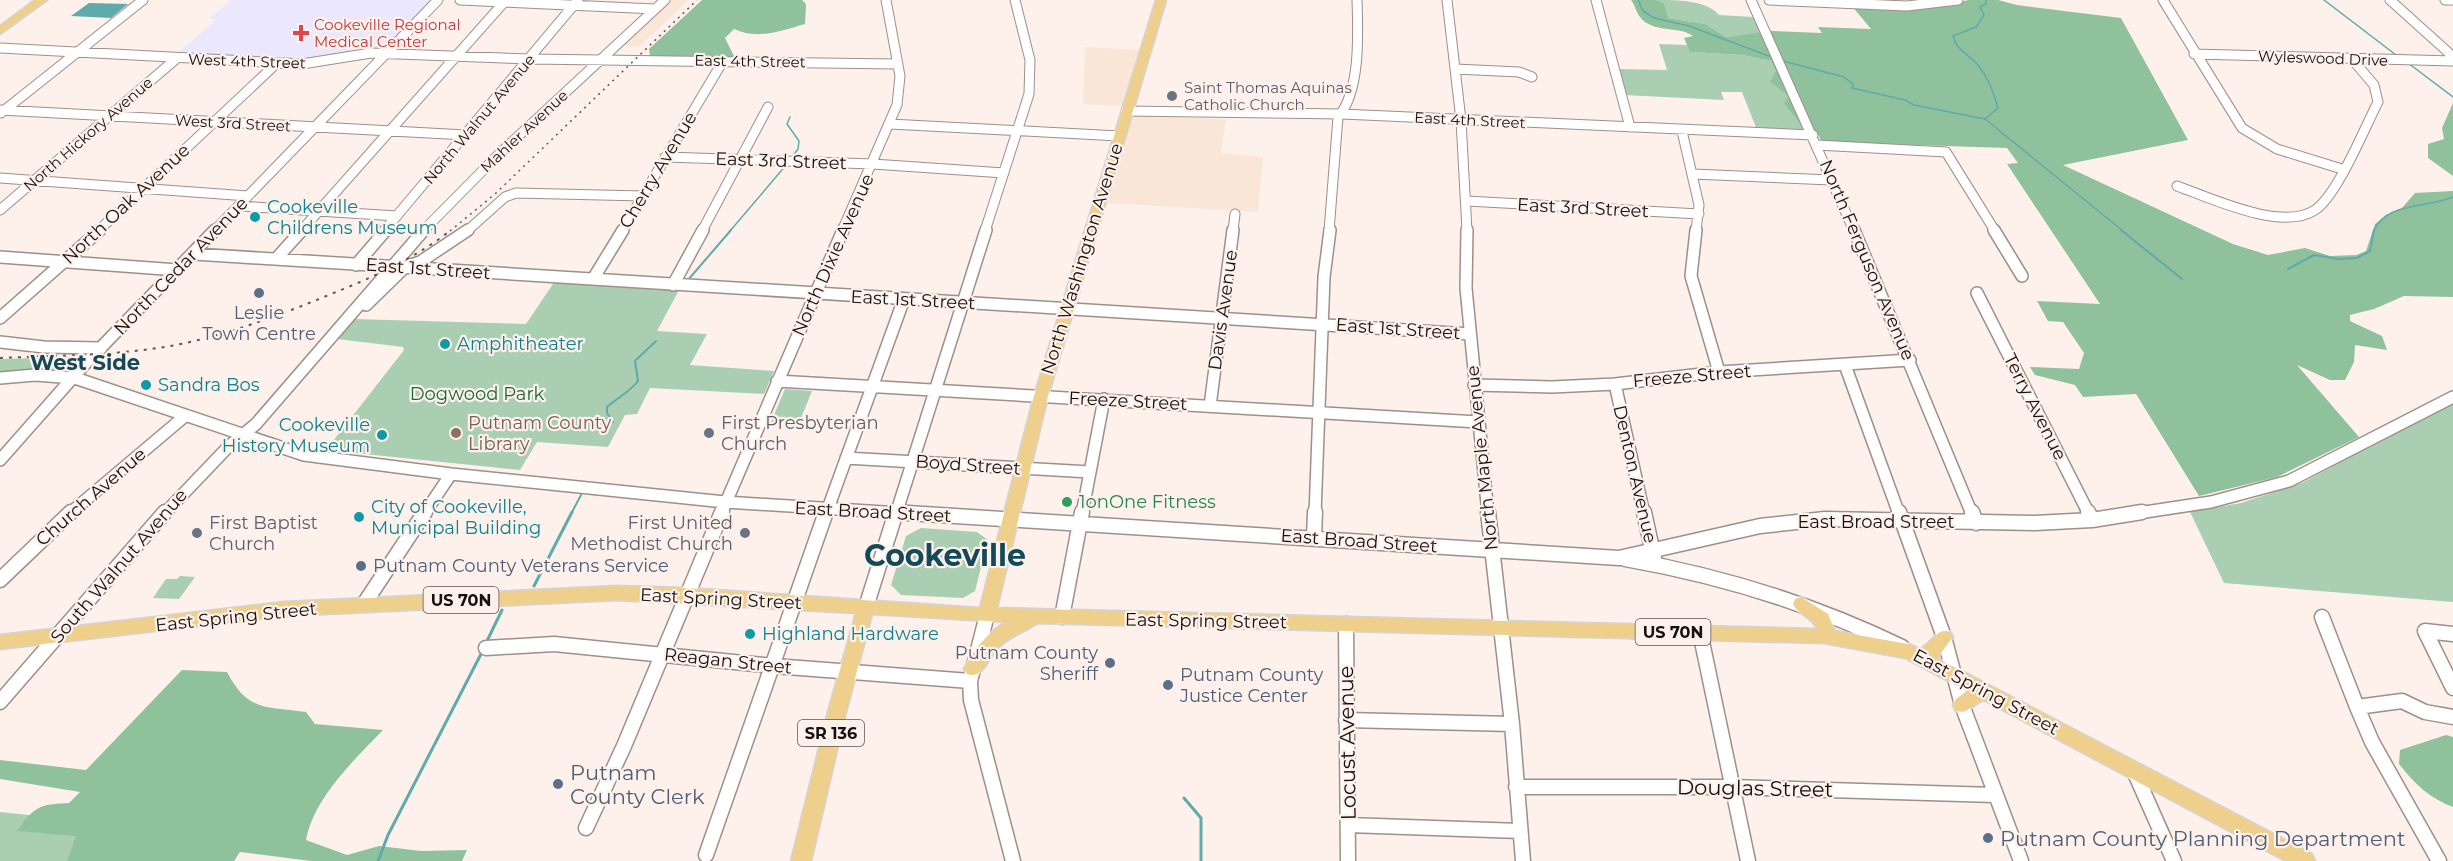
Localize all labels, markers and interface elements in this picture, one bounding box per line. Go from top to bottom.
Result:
place label: Cookeville Regional Medical Center [314,15,461,51]
marker: Cookeville Regional Medical Center [292,24,310,42]
street label: Wyleswood Drive [2258,46,2388,70]
street label: West 4th Street [188,49,306,73]
street label: North Walnut Avenue [419,50,539,188]
street label: East 4th Street [694,51,806,71]
street label: North Hickory Avenue [19,73,157,195]
place label: Saint Thomas Aquinas Catholic Church [1184,78,1352,114]
street label: Mahler Avenue [476,86,572,176]
marker: Saint Thomas Aquinas Catholic Church [1165,89,1179,103]
street label: Cherry Avenue [614,107,702,232]
street label: East 4th Street [1414,108,1526,132]
street label: West 3rd Street [175,110,291,136]
street label: North Oak Avenue [58,139,195,269]
street label: North Washington Avenue [1036,141,1128,377]
street label: East 3rd Street [715,148,847,174]
street label: North Ferguson Avenue [1815,156,1919,364]
street label: North Dixie Avenue [787,170,879,340]
street label: North Cedar Avenue [109,192,253,340]
street label: East 3rd Street [1517,194,1649,222]
place label: Cookeville Childrens Museum [267,196,437,239]
marker: Cookeville Childrens Museum [248,210,262,224]
street label: Davis Avenue [1204,248,1242,372]
street label: East 1st Street [365,254,491,284]
marker: Leslie Town Centre [252,286,266,300]
street label: East 1st Street [850,286,976,314]
place label: Leslie Town Centre [202,302,316,345]
street label: East 1st Street [1335,314,1461,344]
place label: Amphitheater [457,333,584,355]
marker: Amphitheater [438,337,452,351]
district label: West Side [30,350,140,375]
street label: Terry Avenue [1999,350,2071,464]
street label: Freeze Street [1632,360,1752,392]
street label: North Maple Avenue [1461,364,1503,552]
place label: Sandra Bos [158,374,260,396]
marker: Sandra Bos [139,378,153,392]
park label: Dogwood Park [410,383,545,405]
street label: Freeze Street [1068,387,1188,415]
street label: Denton Avenue [1608,403,1662,545]
place label: Putnam County Library [468,412,611,455]
place label: First Presbyterian Church [721,412,879,455]
place label: Cookeville History Museum [222,414,370,457]
marker: Putnam County Library [449,426,463,440]
marker: First Presbyterian Church [702,426,716,440]
marker: Cookeville History Museum [375,428,389,442]
street label: Church Avenue [31,443,151,551]
street label: Boyd Street [915,450,1021,480]
street label: South Walnut Avenue [46,484,192,648]
place label: 1onOne Fitness [1079,491,1216,513]
marker: 1onOne Fitness [1060,495,1074,509]
place label: City of Cookeville, Municipal Building [371,496,541,539]
street label: East Broad Street [794,497,952,527]
marker: City of Cookeville, Municipal Building [352,510,366,524]
street label: East Broad Street [1797,511,1955,533]
place label: First Baptist Church [209,512,318,555]
place label: First United Methodist Church [570,512,733,555]
street label: East Broad Street [1280,525,1438,557]
marker: First Baptist Church [190,526,204,540]
marker: First United Methodist Church [738,526,752,540]
district label: Cookeville [864,537,1026,574]
place label: Putnam County Veterans Service [373,555,669,577]
marker: Putnam County Veterans Service [354,559,368,573]
street label: East Spring Street [639,584,803,614]
road number: US 70N [424,587,498,613]
street label: East Spring Street [154,598,318,636]
street label: East Spring Street [1125,609,1287,633]
road number: US 70N [1636,619,1710,645]
place label: Highland Hardware [762,623,939,645]
marker: Highland Hardware [743,627,757,641]
place label: Putnam County Sheriff [955,642,1099,685]
street label: Reagan Street [663,643,793,679]
street label: East Spring Street [1909,644,2063,740]
marker: Putnam County Sheriff [1103,656,1117,670]
place label: Putnam County Justice Center [1179,664,1323,707]
street label: Locust Avenue [1333,665,1361,821]
marker: Putnam County Justice Center [1161,678,1175,692]
road number: SR 136 [798,720,864,746]
place label: Putnam County Clerk [570,760,705,809]
street label: Douglas Street [1677,774,1833,802]
marker: Putnam County Clerk [551,777,565,791]
place label: Putnam County Planning Department [2000,826,2405,851]
marker: Putnam County Planning Department [1981,831,1995,845]

